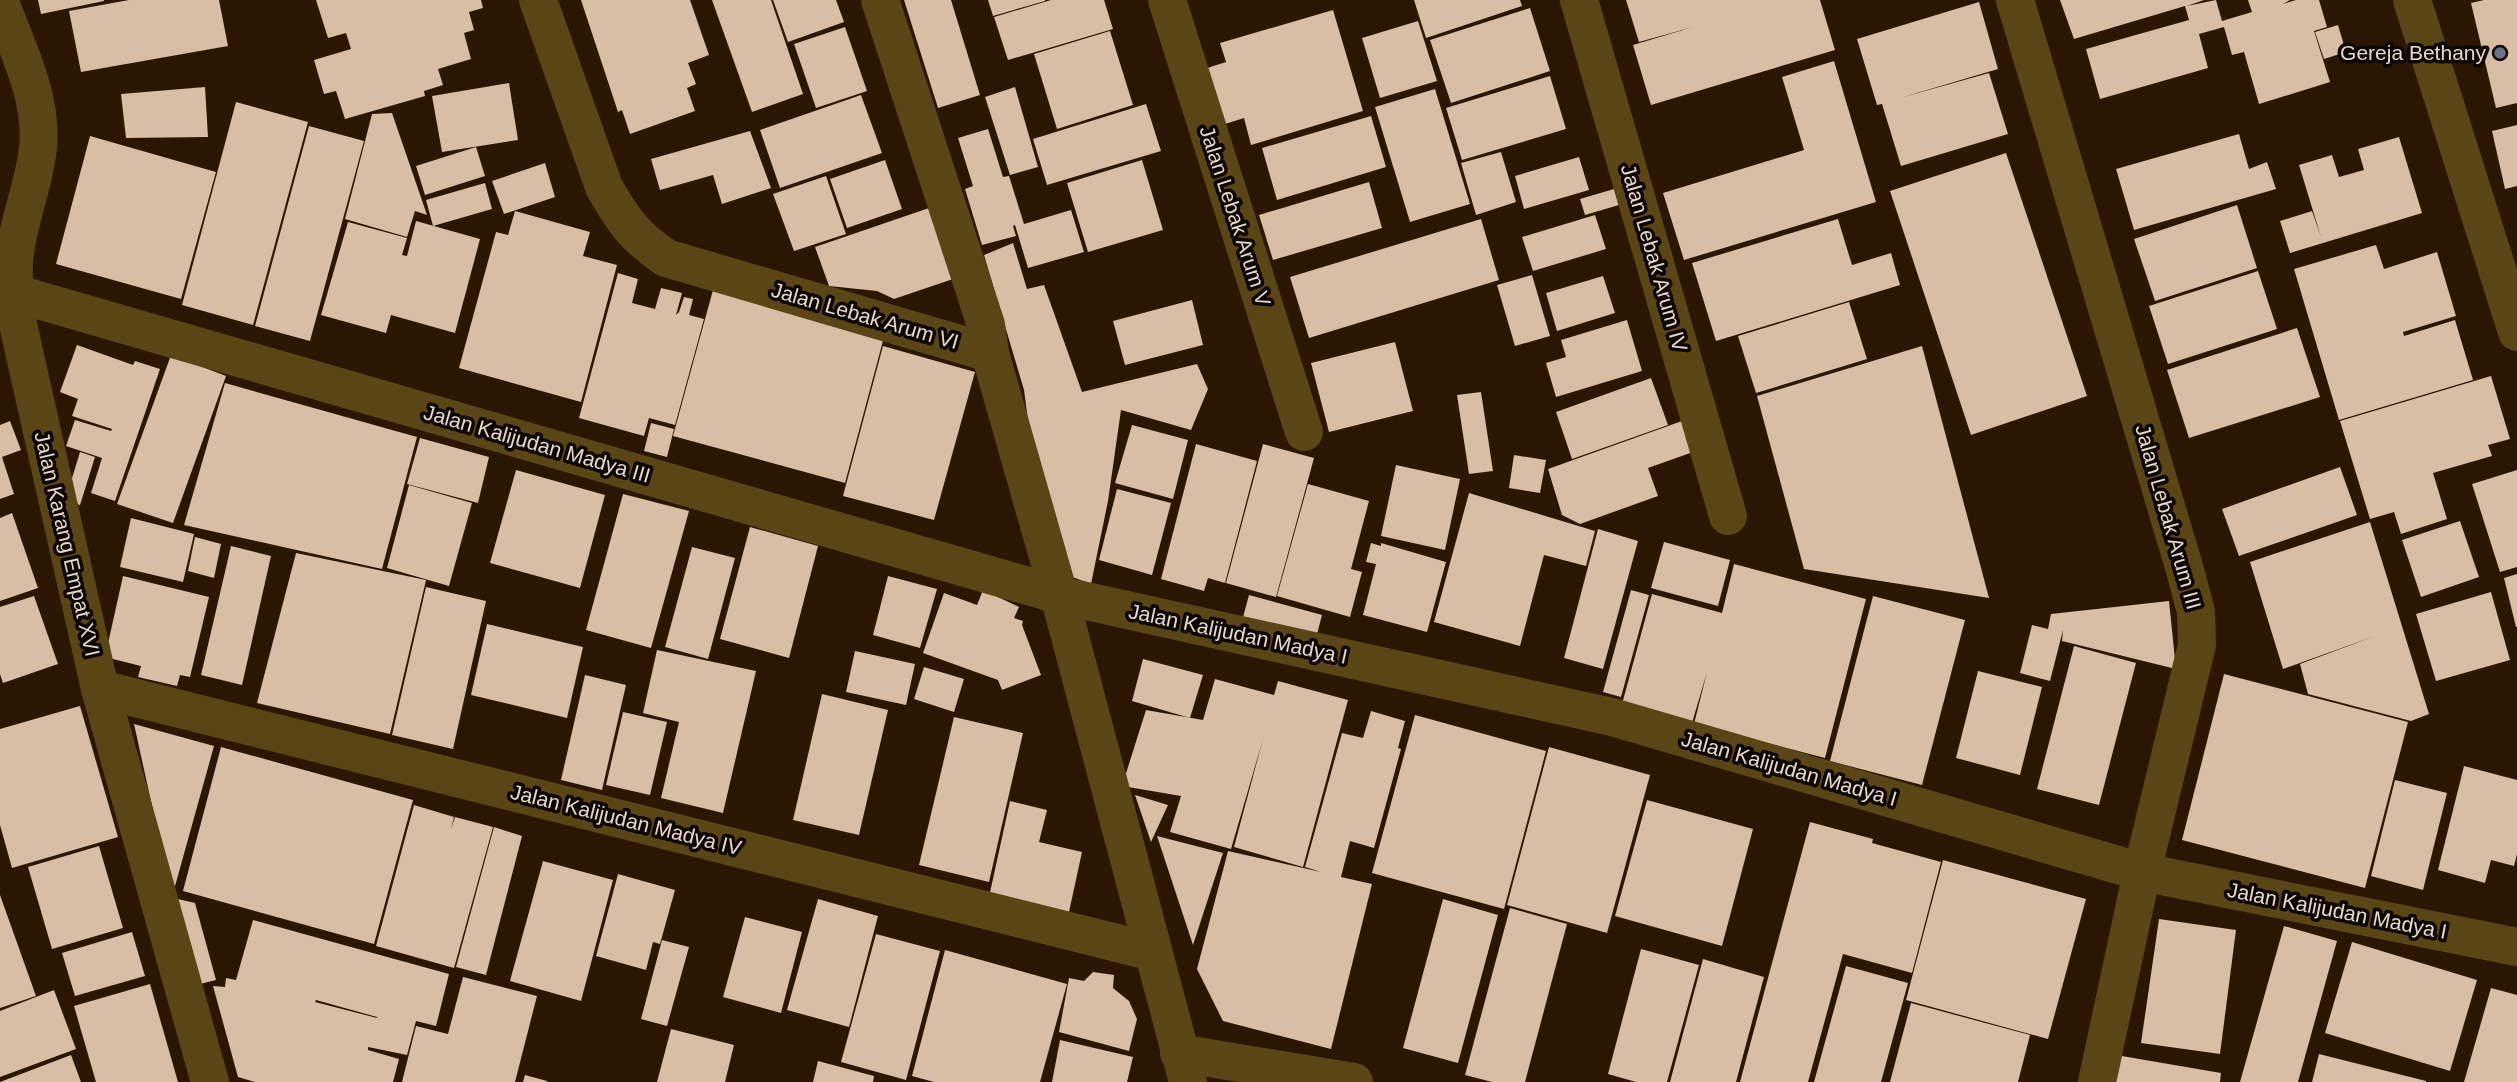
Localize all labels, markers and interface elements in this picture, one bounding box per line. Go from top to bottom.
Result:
place label: Gereja Bethany [2340,41,2486,64]
marker: Gereja Bethany [2492,45,2508,61]
street label: Jalan Lebak Arum V [1195,123,1275,309]
street label: Jalan Lebak Arum IV [1617,162,1692,354]
street label: Jalan Lebak Arum VI [769,278,961,353]
street label: Jalan Kalijudan Madya III [421,400,653,487]
street label: Jalan Lebak Arum III [2131,422,2206,612]
street label: Jalan Karang Empat XVI [30,429,105,659]
street label: Jalan Kalijudan Madya I [1127,599,1350,668]
street label: Jalan Kalijudan Madya I [1679,727,1899,810]
street label: Jalan Kalijudan Madya IV [508,780,744,859]
street label: Jalan Kalijudan Madya I [2225,878,2449,943]

